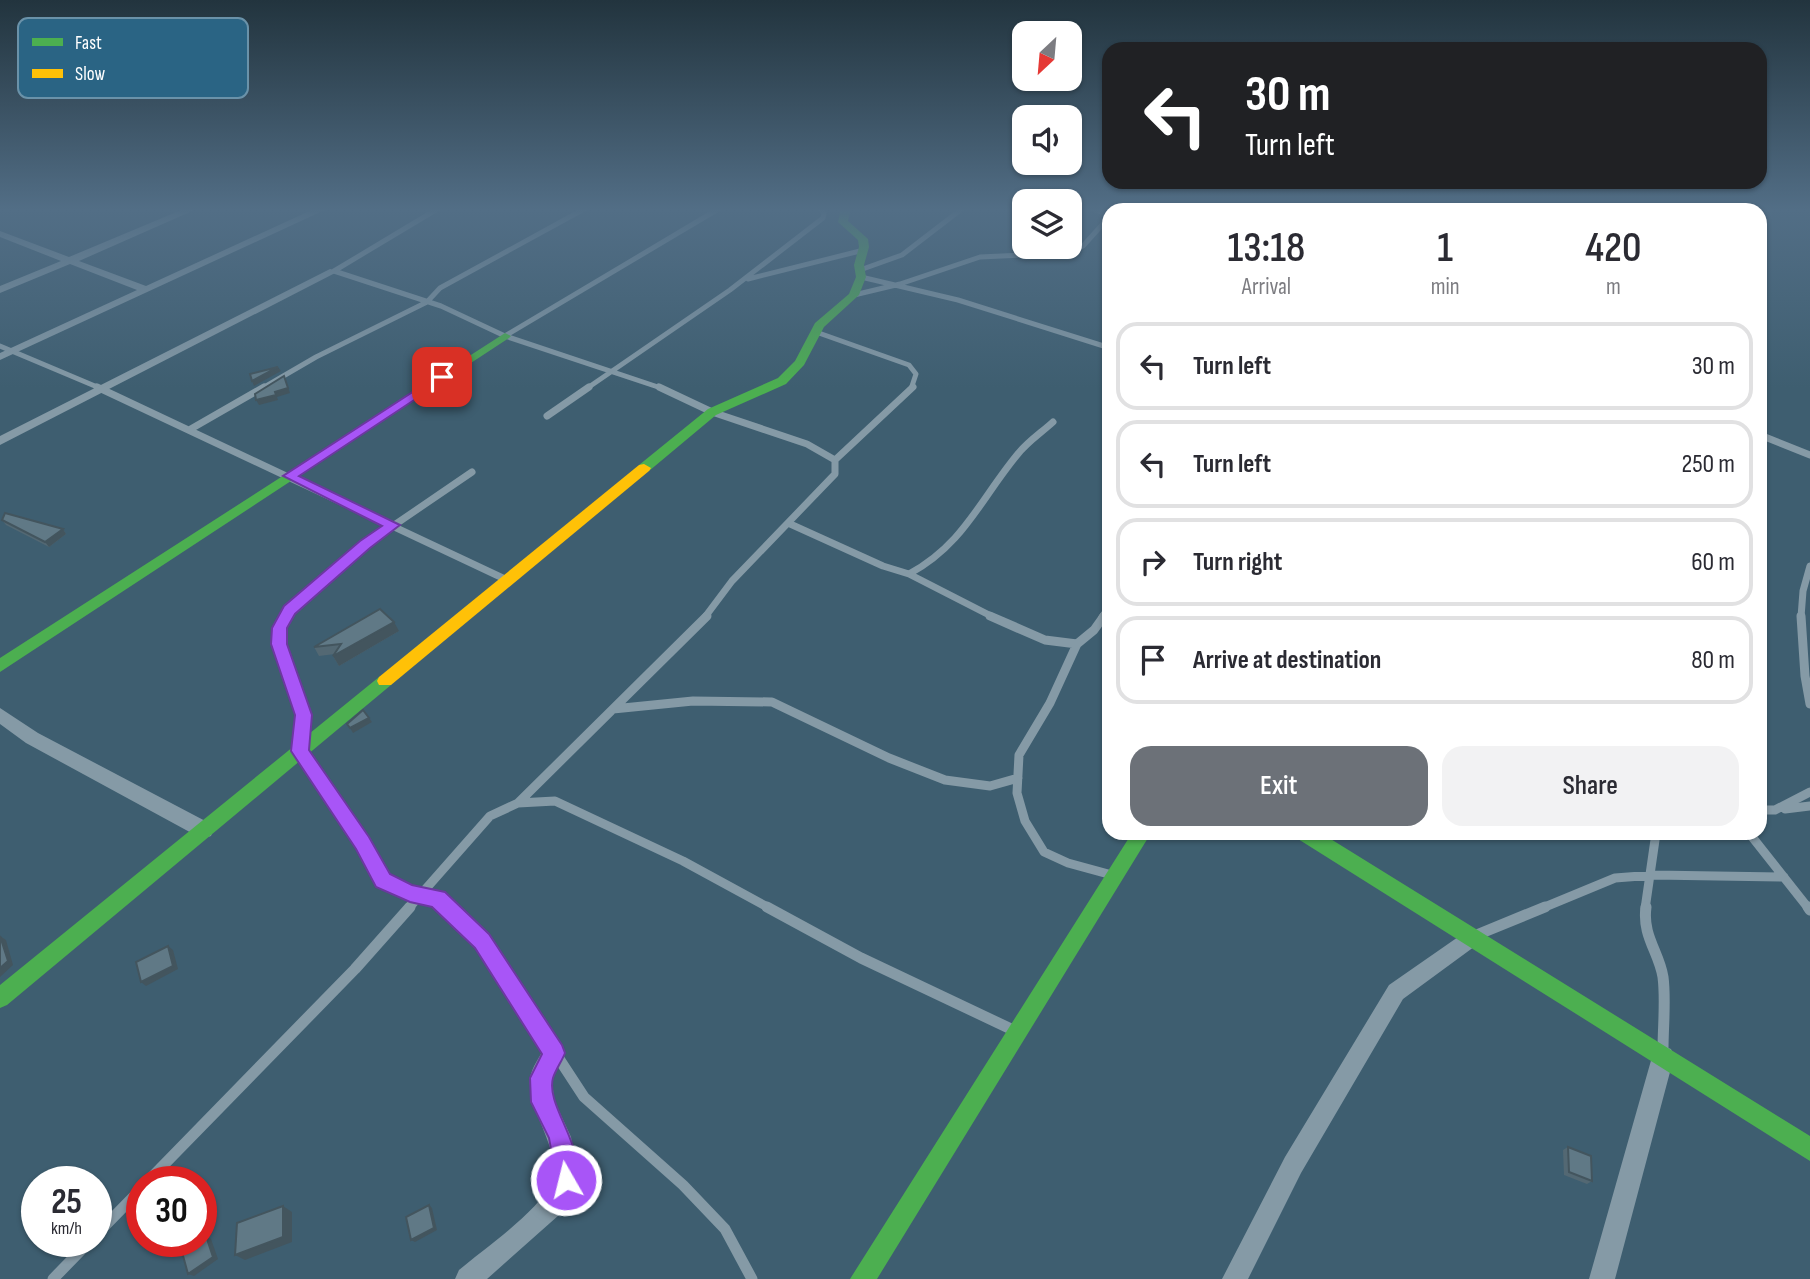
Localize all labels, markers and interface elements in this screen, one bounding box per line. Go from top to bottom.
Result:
legend [18,18,248,98]
north arrow [1012,21,1082,91]
map controls [1012,21,1082,259]
text: Fast [75,32,102,55]
text: Slow [75,63,105,86]
text: 30 m [1245,66,1330,125]
icon: left [1130,70,1221,161]
button: sound [1012,105,1082,175]
text: Turn left [1245,126,1335,165]
button: layers [1012,189,1082,259]
text: 13:18 [1228,223,1305,274]
text: 1 [1437,223,1453,274]
text: 420 [1585,223,1641,274]
text: Arrival [1242,273,1291,301]
text: min [1431,273,1460,301]
text: m [1606,273,1621,301]
pin [412,347,472,407]
icon: left [1134,347,1172,385]
text: Turn left [1193,351,1271,382]
text: 30 m [1692,351,1735,382]
icon: arrive [423,358,461,396]
icon: left [1134,445,1172,483]
text: Turn left [1193,449,1271,480]
text: 250 m [1681,449,1735,480]
icon: right [1134,543,1172,581]
text: Turn right [1193,547,1282,578]
text: 60 m [1691,547,1735,578]
icon: arrive [1134,641,1172,679]
text: Arrive at destination [1193,645,1381,676]
text: 80 m [1691,645,1735,676]
button: Exit [1130,746,1428,826]
button: Share [1442,746,1739,826]
position arrow [529,1143,603,1217]
speed limit sign: 30 [126,1166,217,1257]
text: 25 [51,1181,82,1224]
text: km/h [51,1218,82,1239]

